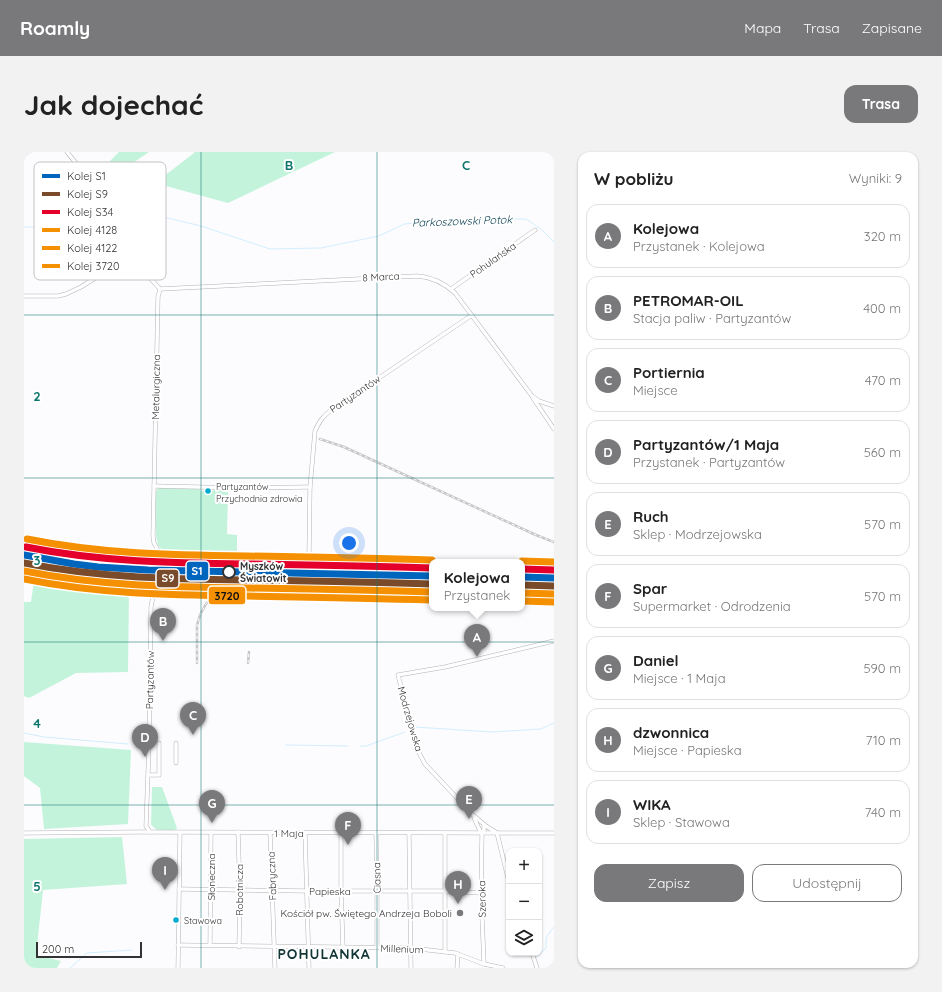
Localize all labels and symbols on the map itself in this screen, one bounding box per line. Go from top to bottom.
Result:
text: B [285,157,293,173]
text: C [462,157,470,173]
legend [34,162,166,280]
text: Kolej S1 [67,169,106,183]
text: Kolej S9 [67,187,108,201]
text: Kolej S34 [67,205,113,219]
water label: Parkoszowski Potok [412,212,514,230]
text: Kolej 4128 [67,223,117,237]
street label: Pohulańska [467,239,519,281]
text: Kolej 4122 [67,241,117,255]
text: Kolej 3720 [67,259,120,273]
street label: 8 Marca [362,270,400,284]
street label: Metalurgiczna [149,354,163,420]
street label: Partyzantów [327,372,383,416]
text: 2 [33,388,41,404]
place label: Partyzantów Przychodnia zdrowia [216,481,302,504]
marker: Partyzantów Przychodnia zdrowia [203,486,213,496]
your location [339,533,359,553]
text: 3 [34,552,41,568]
place label: Myszków Światowit [240,560,287,585]
line badge: S1 [186,561,209,581]
text: S1 [192,564,202,578]
marker: Myszków Światowit [222,565,236,579]
line badge: S9 [156,569,179,588]
text: S9 [162,571,174,585]
line badge: 3720 [208,586,246,605]
text: 3720 [215,589,240,603]
pin: B [150,608,176,641]
pin: A [464,624,490,657]
street label: Partyzantów [143,650,157,709]
street label: Modrzejowska [395,685,425,753]
pin: C [180,702,206,735]
text: 4 [33,715,41,731]
pin: D [132,724,158,757]
pin: E [456,786,482,819]
pin: G [199,790,225,823]
pin: F [335,812,361,845]
street label: 1 Maja [274,827,304,840]
street label: Fabryczna [265,851,279,901]
street label: Słoneczna [205,853,218,901]
pin: I [152,857,178,890]
street label: Ciasna [370,862,384,894]
street label: Robotnicza [233,864,246,916]
pin: H [445,871,471,904]
text: 5 [33,878,41,894]
street label: Szeroka [475,880,489,918]
street label: Papieska [309,885,351,898]
place label: Kościół pw. Świętego Andrzeja Boboli [280,907,452,920]
marker: Kościół pw. Świętego Andrzeja Boboli [455,908,465,918]
marker: Stawowa [171,915,181,925]
place label: Stawowa [184,915,222,926]
scale bar [36,940,142,959]
street label: Millenium [380,942,424,956]
district label: POHULANKA [277,945,371,963]

